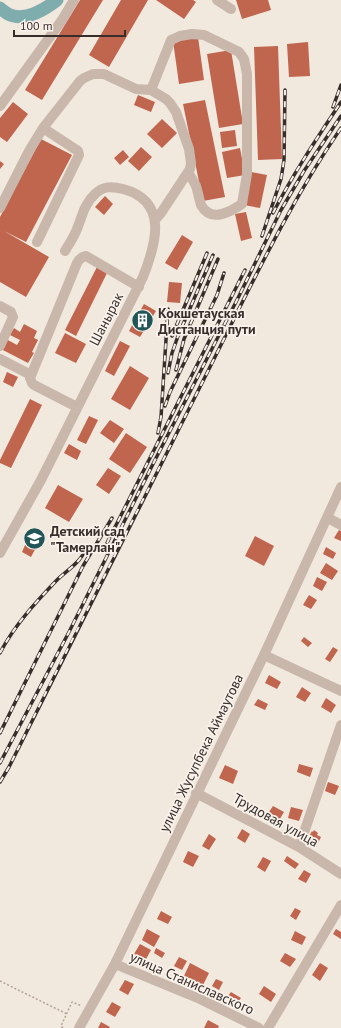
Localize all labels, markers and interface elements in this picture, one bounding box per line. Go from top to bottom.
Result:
scale bar [14,12,125,38]
text: 100 m [20,18,53,33]
street label: Шанырак [85,289,127,349]
place label: Кокшетауская Дистанция пути [158,304,256,338]
building icon: Кокшетауская Дистанция пути [129,308,155,334]
place label: Детский сад "Тамерлан" [50,522,125,556]
school or university icon: Детский сад "Тамерлан" [21,526,47,552]
street label: улица Жусупбека Аймаутова [155,671,247,835]
street label: Трудовая улица [230,789,322,851]
street label: улица Станиславского [127,947,257,1019]

